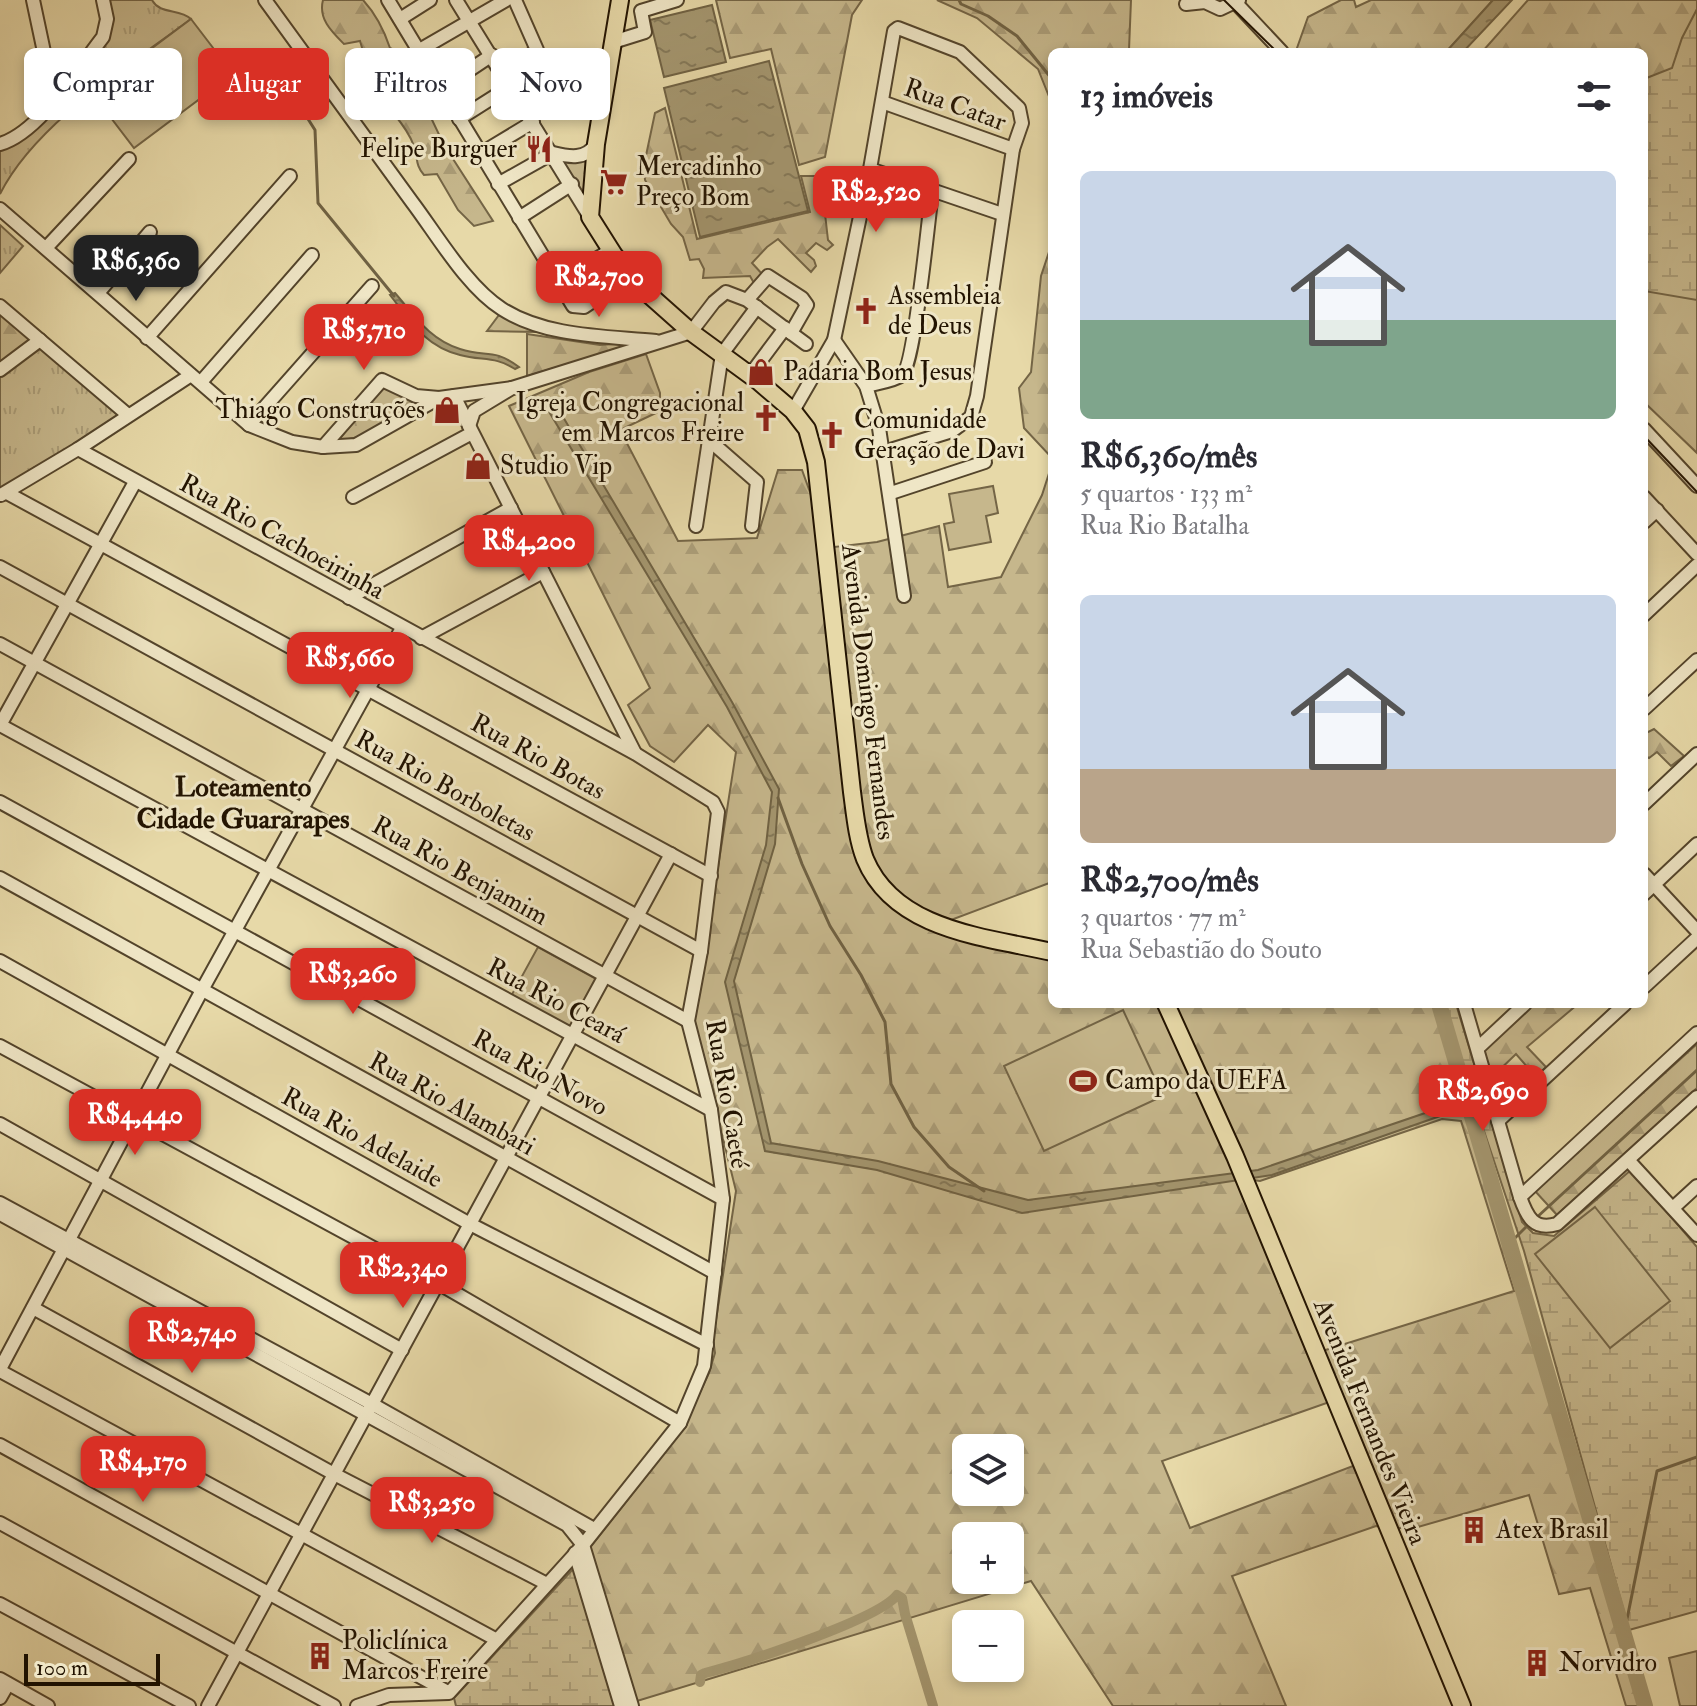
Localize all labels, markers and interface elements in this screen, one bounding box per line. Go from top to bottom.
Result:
chip: Comprar [24,48,182,120]
chip: Alugar [198,48,329,120]
chip: Filtros [345,48,475,120]
chip: Novo [491,48,610,120]
street label: Rua Catar [900,72,1011,138]
icon: filters [1572,74,1616,118]
text: 13 imóveis [1080,75,1213,118]
place label: Felipe Burguer [360,133,517,166]
restaurant icon: Felipe Burguer [524,134,554,164]
place label: Mercadinho Preço Bom [636,151,762,213]
pin: R$2,520 [802,166,950,234]
supermarket icon: Mercadinho Preço Bom [599,167,629,197]
text: R$2,520 [831,176,921,208]
icon: home [1276,223,1420,367]
pin: R$6,360 [62,235,210,303]
text: R$6,360 [91,245,181,277]
pin: R$2,700 [525,251,673,319]
text: R$2,700 [554,261,644,293]
place label: Assembleia de Deus [887,280,1001,342]
church icon: Assembleia de Deus [851,296,881,326]
pin: R$5,710 [290,304,438,372]
text: R$5,710 [322,314,406,346]
place label: Padaria Bom Jesus [783,356,972,388]
shop icon: Padaria Bom Jesus [746,357,776,387]
place label: Igreja Congregacional em Marcos Freire [516,387,744,449]
place label: Thiago Construções [216,394,425,426]
shop icon: Thiago Construções [432,395,462,425]
church icon: Igreja Congregacional em Marcos Freire [751,403,781,433]
place label: Comunidade Geração de Davi [854,404,1025,466]
church icon: Comunidade Geração de Davi [817,420,847,450]
text: R$6,360/mês [1080,435,1257,478]
place label: Studio Vip [500,450,612,483]
shop icon: Studio Vip [463,451,493,481]
street label: Rua Rio Cachoeirinha [174,467,390,607]
text: 5 quartos · 133 m² [1080,478,1252,510]
text: Rua Rio Batalha [1080,510,1249,542]
pin: R$4,200 [455,515,603,583]
text: R$4,200 [482,525,576,557]
street label: Avenida Domingo Fernandes [834,541,902,842]
pin: R$5,660 [276,632,424,700]
text: R$5,660 [305,642,395,674]
icon: home [1276,647,1420,791]
street label: Rua Rio Botas [465,707,611,807]
street label: Rua Rio Borboletas [349,723,541,849]
district label: Loteamento Cidade Guararapes [136,770,350,837]
street label: Rua Rio Benjamim [366,809,554,933]
text: R$2,700/mês [1080,859,1259,902]
text: 3 quartos · 77 m² [1080,902,1246,934]
text: Rua Sebastião do Souto [1080,934,1322,966]
pin: R$3,260 [279,948,427,1016]
street label: Rua Rio Ceará [481,951,631,1051]
text: R$3,260 [308,958,398,990]
street label: Rua Rio Caeté [698,1017,756,1171]
street label: Rua Rio Novo [467,1023,613,1123]
street label: Rua Rio Alambari [363,1045,541,1163]
place label: Campo da UEFA [1105,1065,1288,1098]
pin: R$2,690 [1409,1065,1557,1133]
sports icon: Campo da UEFA [1068,1066,1098,1096]
text: R$2,690 [1437,1075,1529,1107]
street label: Rua Rio Adelaide [276,1081,448,1196]
pin: R$4,440 [61,1089,209,1157]
text: R$4,440 [87,1099,183,1131]
pin: R$2,340 [329,1242,477,1310]
text: R$2,340 [358,1252,448,1284]
street label: Avenida Fernandes Vieira [1306,1294,1434,1550]
pin: R$2,740 [118,1307,266,1375]
text: R$2,740 [147,1317,237,1349]
map controls [952,1434,1024,1682]
button: layers [952,1434,1024,1506]
pin: R$4,170 [69,1436,217,1504]
text: R$4,170 [99,1446,187,1478]
pin: R$3,250 [358,1477,506,1545]
text: R$3,250 [388,1487,476,1519]
place label: Atex Brasil [1495,1514,1609,1546]
building icon: Atex Brasil [1459,1515,1489,1545]
button: + [952,1522,1024,1594]
button: − [952,1610,1024,1682]
place label: Policlínica Marcos Freire [342,1625,488,1687]
building icon: Policlínica Marcos Freire [305,1641,335,1671]
place label: Norvidro [1559,1647,1657,1679]
building icon: Norvidro [1522,1648,1552,1678]
scale bar [24,1650,160,1686]
text: 100 m [36,1654,88,1682]

